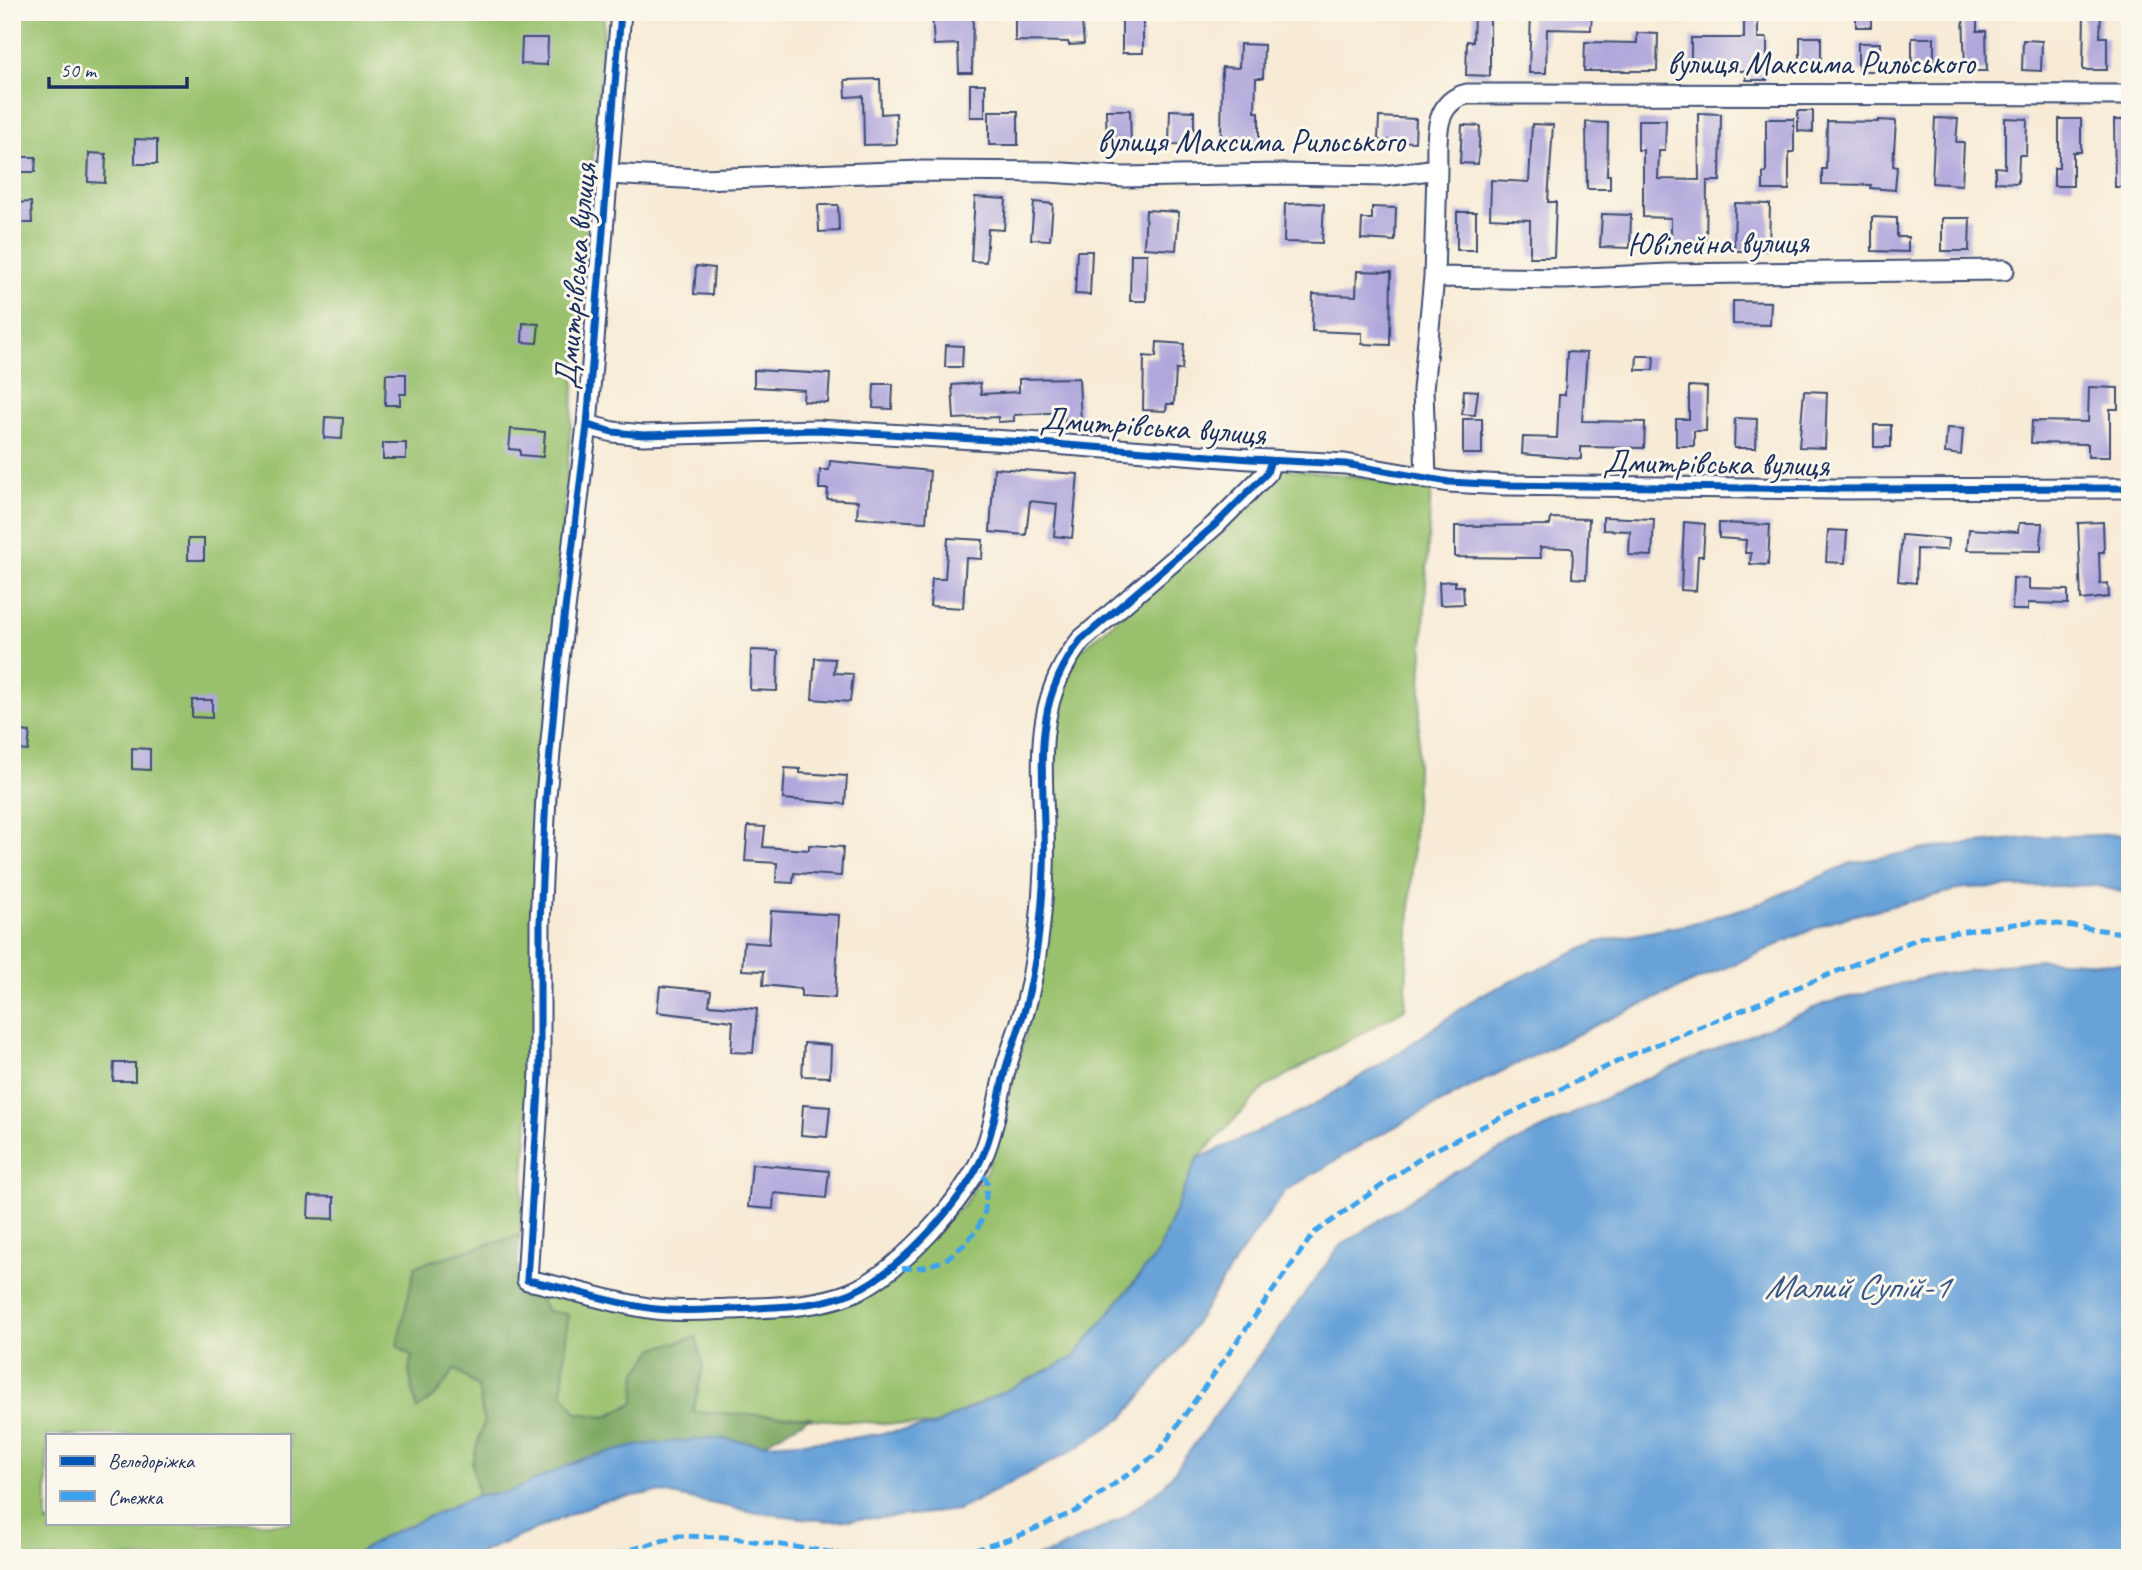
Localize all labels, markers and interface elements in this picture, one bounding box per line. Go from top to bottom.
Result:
street label: вулиця Максима Рильського [1667,42,1976,84]
scale bar [49,46,187,90]
text: 50 m [60,57,98,83]
street label: вулиця Максима Рильського [1097,120,1406,162]
street label: Дмитрівська вулиця [544,160,606,391]
street label: Ювілейна вулиця [1627,220,1810,266]
street label: Дмитрівська вулиця [1039,397,1268,455]
street label: Дмитрівська вулиця [1603,440,1830,486]
water label: Малий Супій-1 [1765,1264,1955,1309]
legend [46,1434,290,1524]
text: Велодоріжка [108,1448,196,1474]
text: Стежка [108,1484,164,1510]

